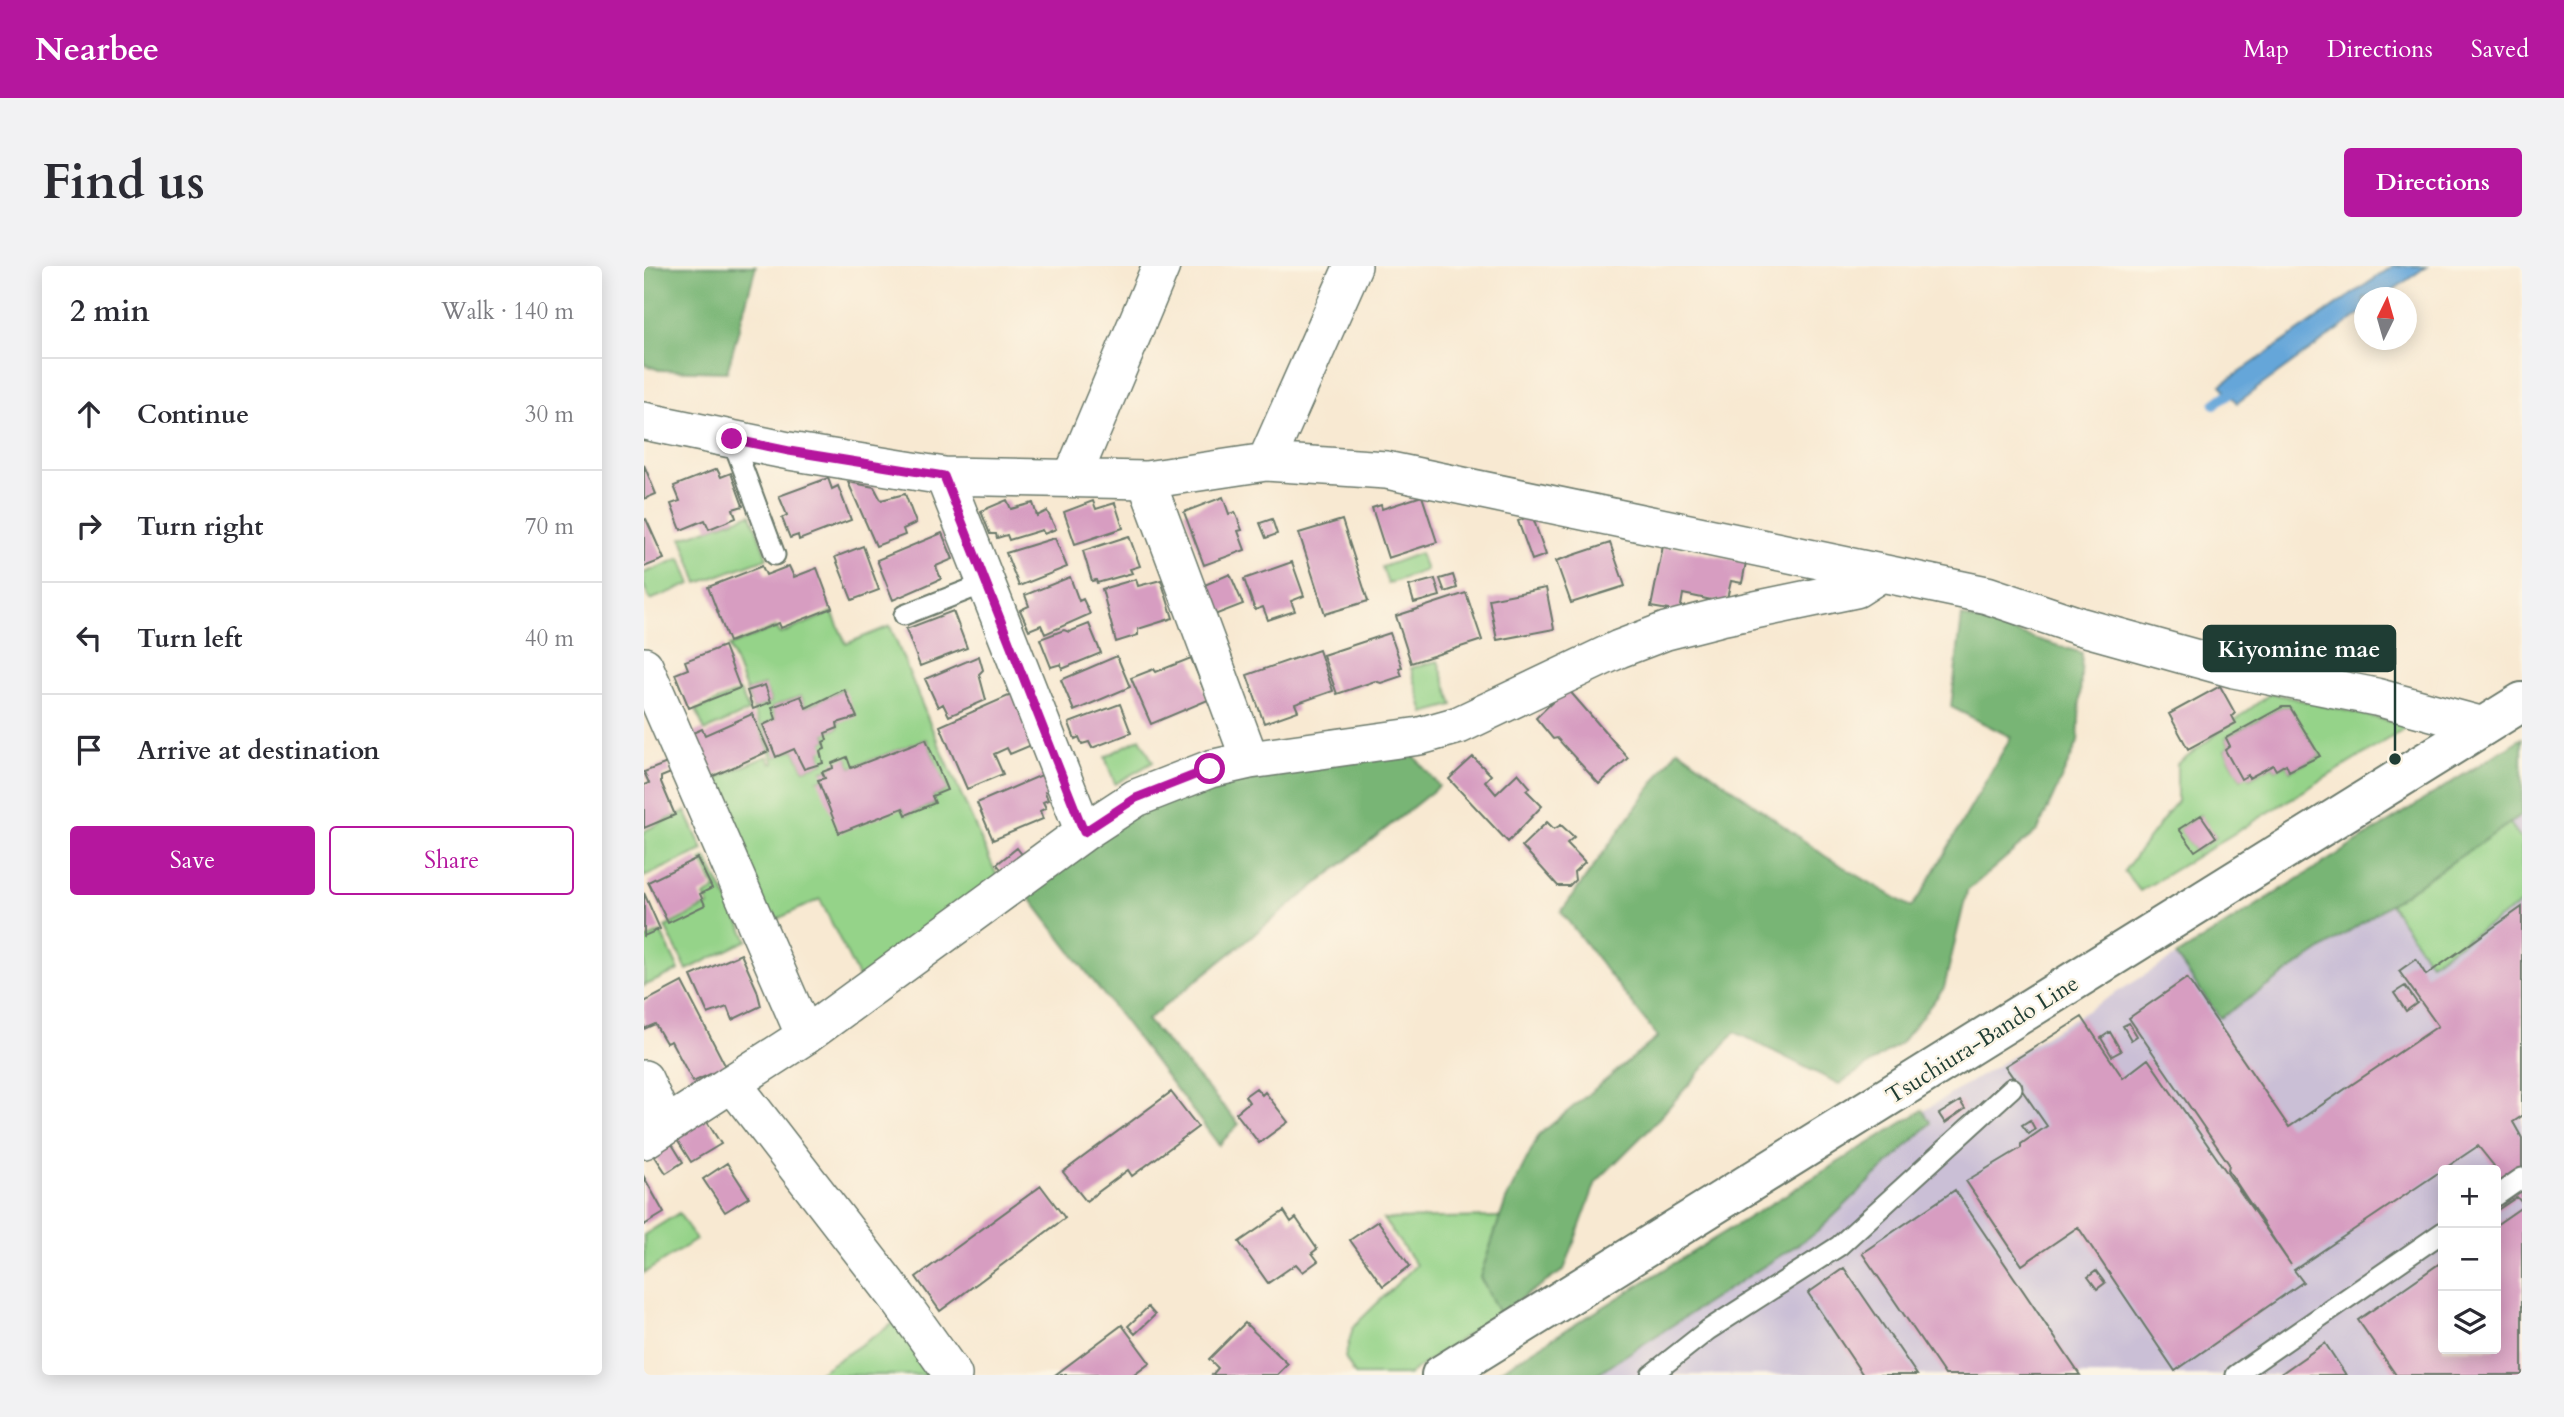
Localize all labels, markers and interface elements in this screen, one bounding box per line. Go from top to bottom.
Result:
text: Nearbee [35,27,159,72]
text: Map [2243,33,2289,66]
text: Directions [2327,33,2433,66]
text: Saved [2471,33,2529,66]
button: Directions [2344,148,2522,217]
text: Find us [42,149,205,216]
north arrow [2354,287,2417,350]
text: 2 min [70,291,150,332]
text: Walk · 140 m [441,296,574,327]
icon: ahead [70,395,108,433]
text: Continue [137,397,249,432]
text: 30 m [525,399,574,430]
route end [716,423,747,454]
icon: right [70,507,108,545]
text: Turn right [137,509,264,544]
text: 70 m [525,511,574,542]
icon: left [70,619,108,657]
text: Turn left [137,621,242,656]
text: 40 m [525,623,574,654]
callout: Kiyomine mae [2204,626,2395,671]
text: Kiyomine mae [2218,633,2380,666]
icon: arrive [70,731,108,769]
text: Arrive at destination [137,733,380,768]
route start [1194,753,1225,784]
button: Save [70,826,315,895]
button: Share [329,826,574,895]
street label: Tsuchiura-Bando Line [1880,968,2084,1111]
map controls [2438,1165,2501,1354]
button: + [2438,1165,2501,1228]
button: − [2438,1228,2501,1291]
button: layers [2438,1291,2501,1354]

